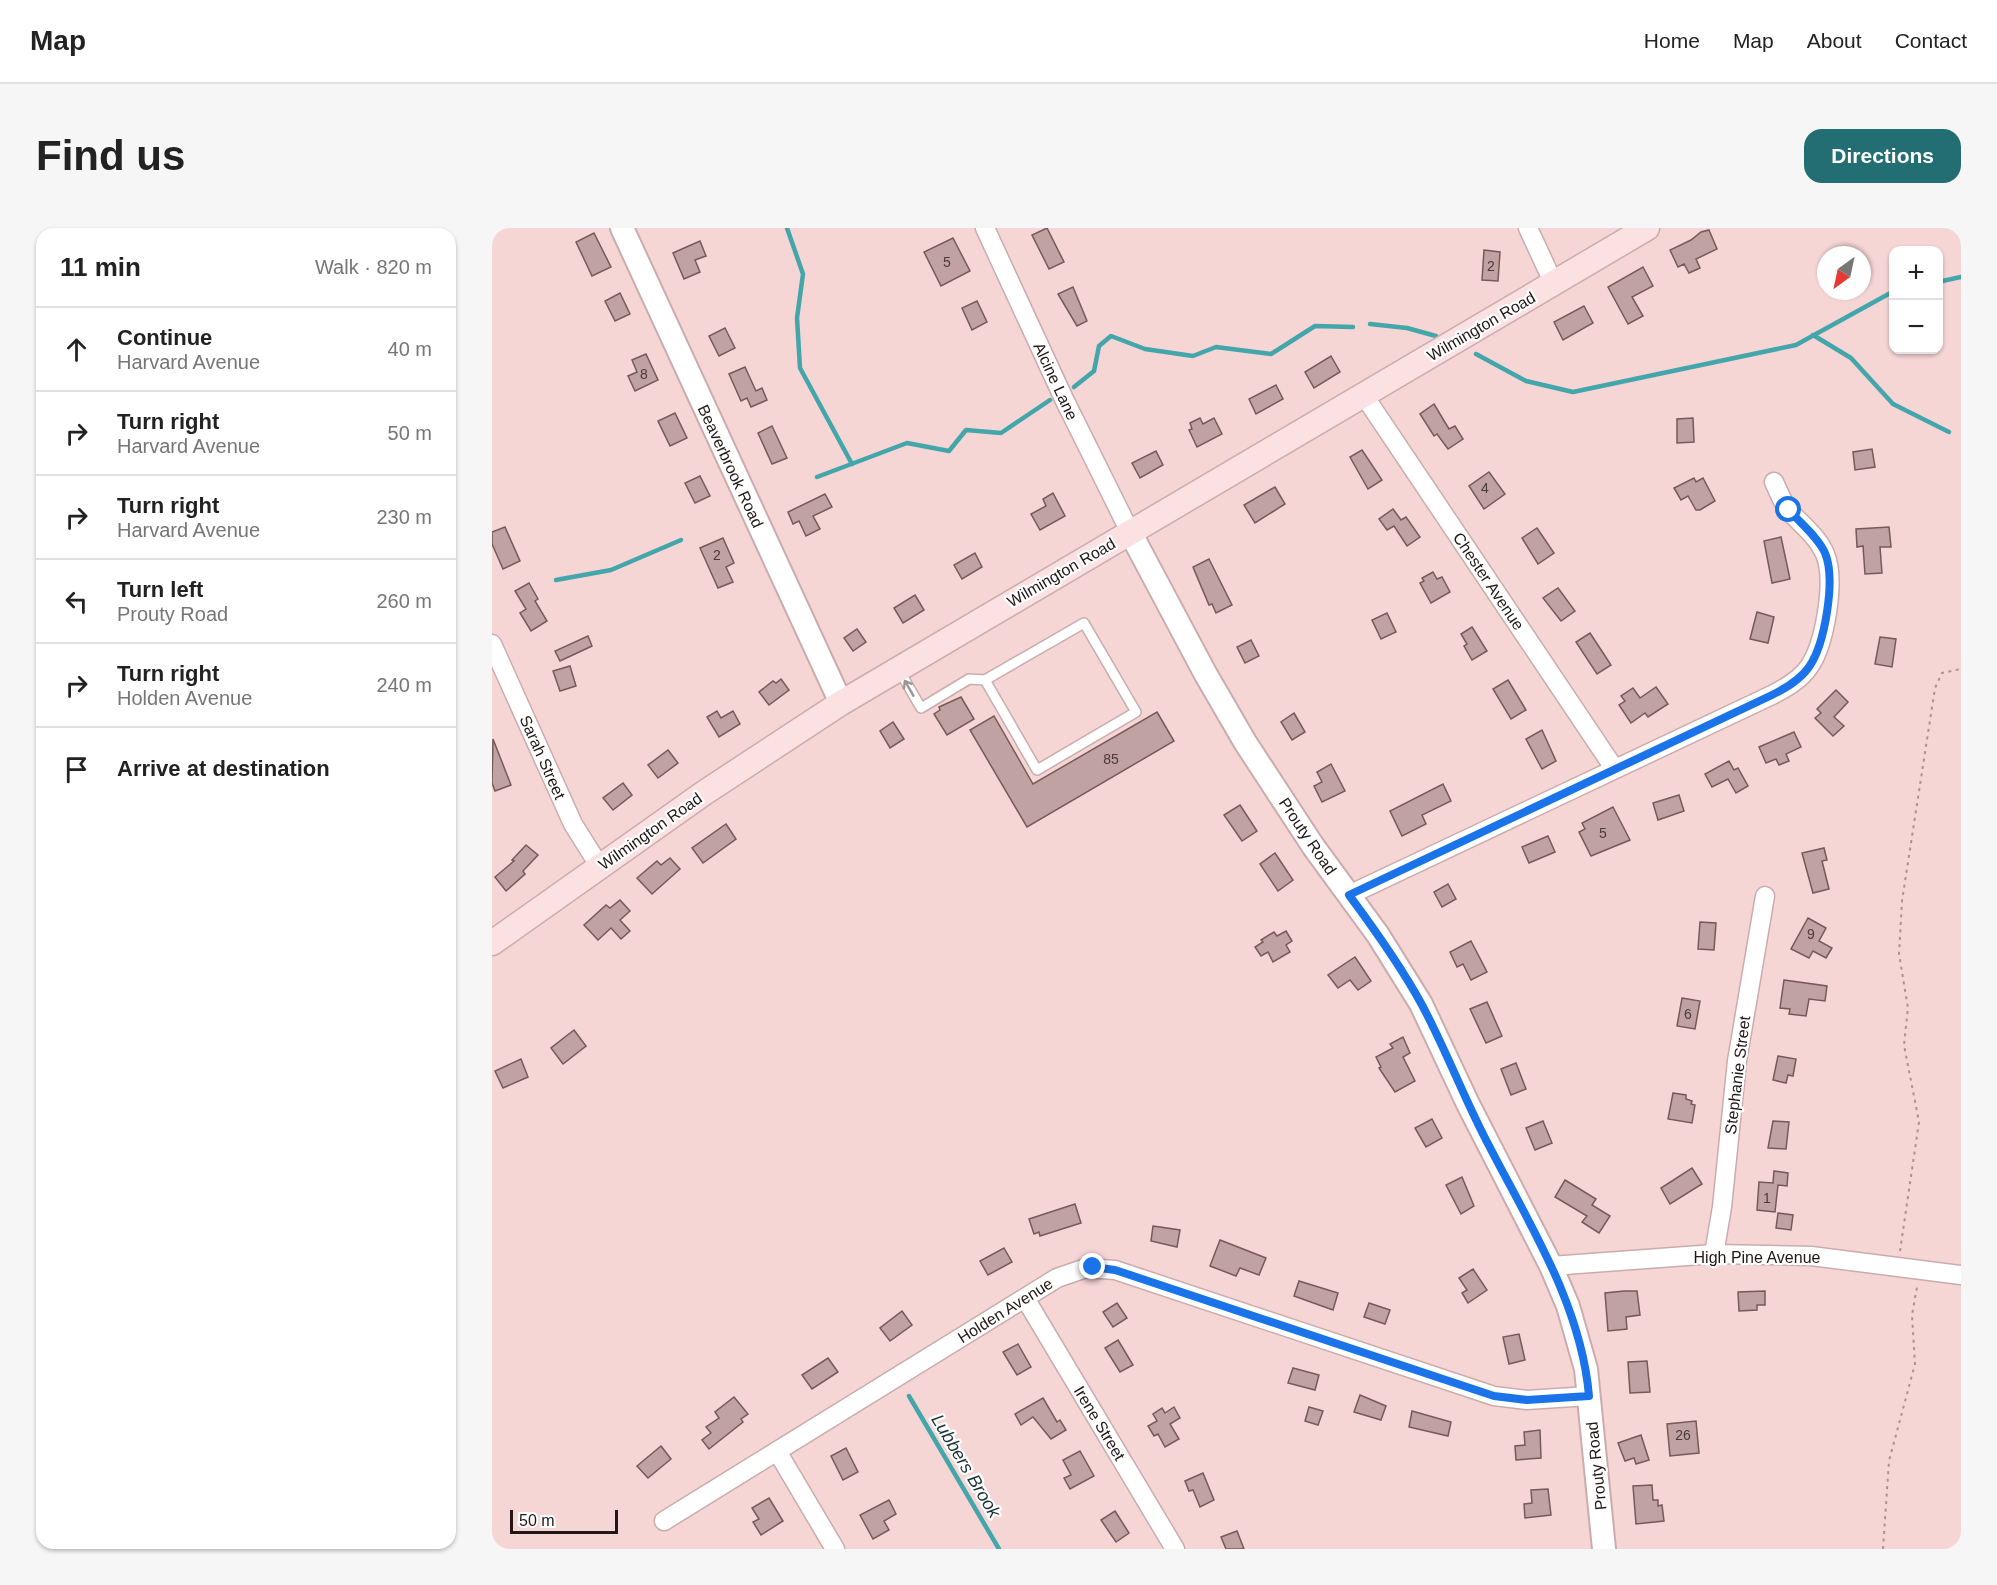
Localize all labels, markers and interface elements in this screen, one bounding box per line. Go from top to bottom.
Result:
text: Map [30,25,86,56]
text: Home [1644,29,1700,52]
text: Map [1733,29,1774,52]
text: About [1807,29,1862,52]
text: Contact [1895,29,1967,52]
button: Directions [1804,129,1961,183]
text: Find us [36,132,185,179]
north arrow [1817,246,1871,300]
map controls [1889,246,1943,354]
button: + [1889,246,1943,300]
text: 11 min [60,252,141,282]
house number: 5 [943,254,951,270]
text: Walk · 820 m [315,256,432,278]
house number: 2 [1487,258,1495,274]
street label: Wilmington Road [1424,289,1538,364]
button: − [1889,300,1943,354]
text: Continue [117,325,212,350]
icon: ahead [60,333,93,366]
text: 40 m [388,338,432,360]
street label: Alcine Lane [1030,340,1081,423]
text: Harvard Avenue [117,351,260,373]
house number: 8 [640,366,648,382]
street label: Beaverbrook Road [695,402,766,530]
text: Turn right [117,409,219,434]
icon: right [60,417,93,450]
text: 50 m [388,422,432,444]
text: Harvard Avenue [117,435,260,457]
house number: 4 [1481,480,1489,496]
text: Turn right [117,493,219,518]
route start [1775,496,1801,522]
icon: right [60,501,93,534]
text: 230 m [376,506,432,528]
text: Harvard Avenue [117,519,260,541]
street label: Chester Avenue [1450,529,1527,633]
street label: Wilmington Road [1004,535,1118,610]
house number: 2 [713,547,721,563]
text: Turn left [117,577,203,602]
icon: left [60,585,93,618]
text: 260 m [376,590,432,612]
text: Prouty Road [117,603,228,625]
text: Turn right [117,661,219,686]
icon: right [60,669,93,702]
text: 240 m [376,674,432,696]
one-way arrow [903,680,915,697]
text: Holden Avenue [117,687,252,709]
street label: Sarah Street [517,713,569,802]
house number: 85 [1103,751,1119,767]
icon: arrive [60,753,93,786]
text: Arrive at destination [117,756,330,781]
street label: Wilmington Road [596,790,705,873]
street label: Prouty Road [1276,795,1339,878]
house number: 5 [1599,825,1607,841]
house number: 9 [1807,926,1815,942]
house number: 6 [1684,1006,1692,1022]
street label: Stephanie Street [1722,1014,1753,1135]
house number: 1 [1763,1190,1771,1206]
street label: High Pine Avenue [1694,1249,1821,1266]
route end [1079,1253,1105,1279]
street label: Holden Avenue [955,1274,1056,1346]
street label: Irene Street [1071,1383,1129,1464]
water label: Lubbers Brook [927,1411,1005,1522]
street label: Prouty Road [1583,1421,1610,1511]
house number: 26 [1675,1427,1691,1443]
scale bar [510,1507,618,1534]
text: 50 m [519,1512,555,1529]

